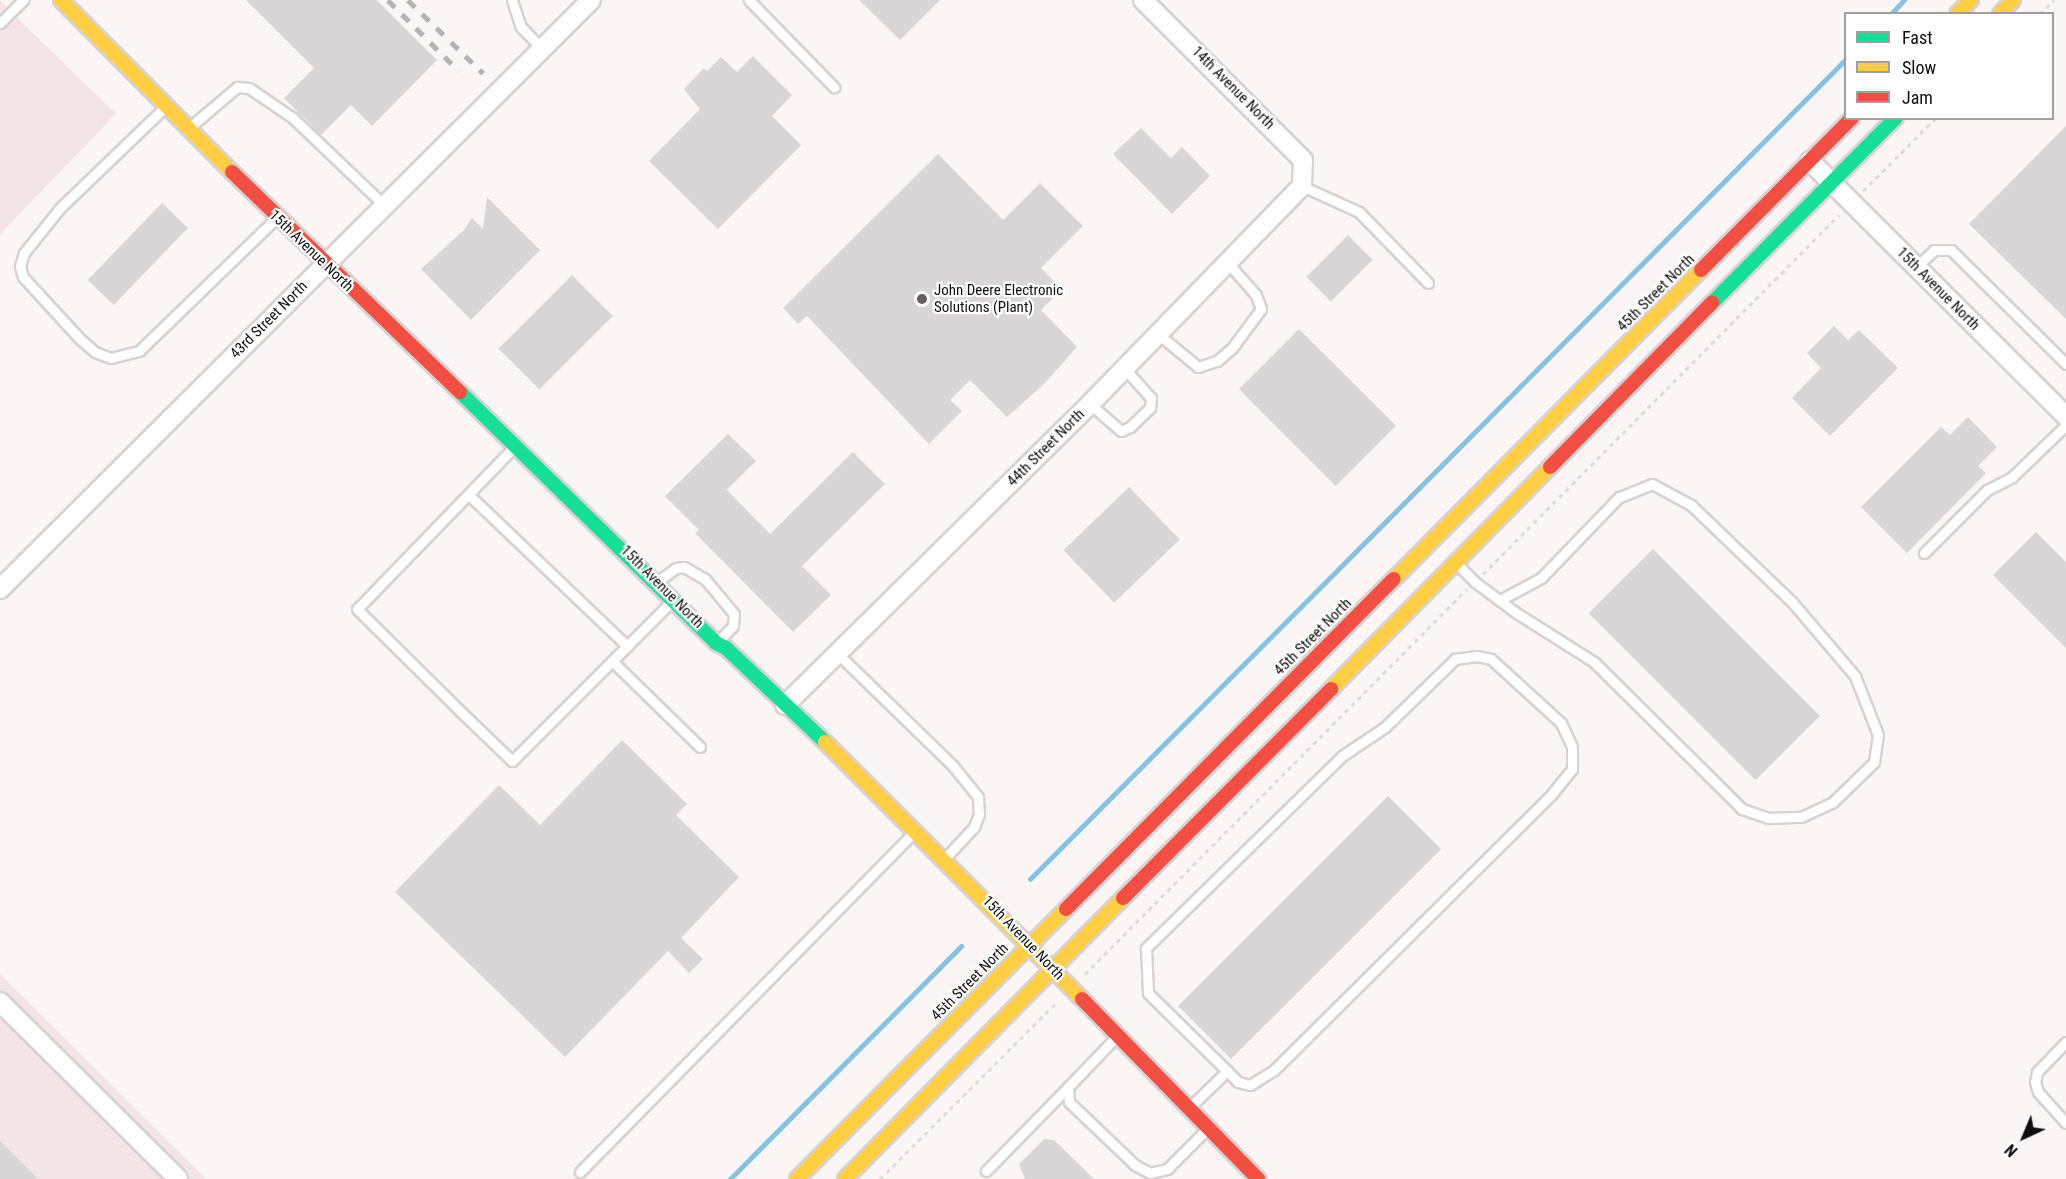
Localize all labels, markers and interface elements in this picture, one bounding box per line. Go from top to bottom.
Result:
legend [1844,12,2054,120]
text: Fast [1902,27,1933,48]
street label: 14th Avenue North [1188,43,1278,133]
text: Slow [1902,57,1936,78]
text: Jam [1902,87,1933,108]
street label: 15th Avenue North [265,206,357,296]
street label: 15th Avenue North [1893,244,1983,334]
street label: 45th Street North [1614,251,1698,335]
street label: 43rd Street North [227,278,311,362]
place label: John Deere Electronic Solutions (Plant) [934,281,1063,316]
marker: John Deere Electronic Solutions (Plant) [915,292,929,306]
street label: 44th Street North [1004,406,1088,490]
street label: 15th Avenue North [617,542,707,632]
street label: 45th Street North [1271,595,1355,679]
street label: 15th Avenue North [978,892,1068,984]
street label: 45th Street North [928,940,1012,1024]
north arrow [1994,1107,2054,1167]
text: N [2001,1140,2021,1161]

